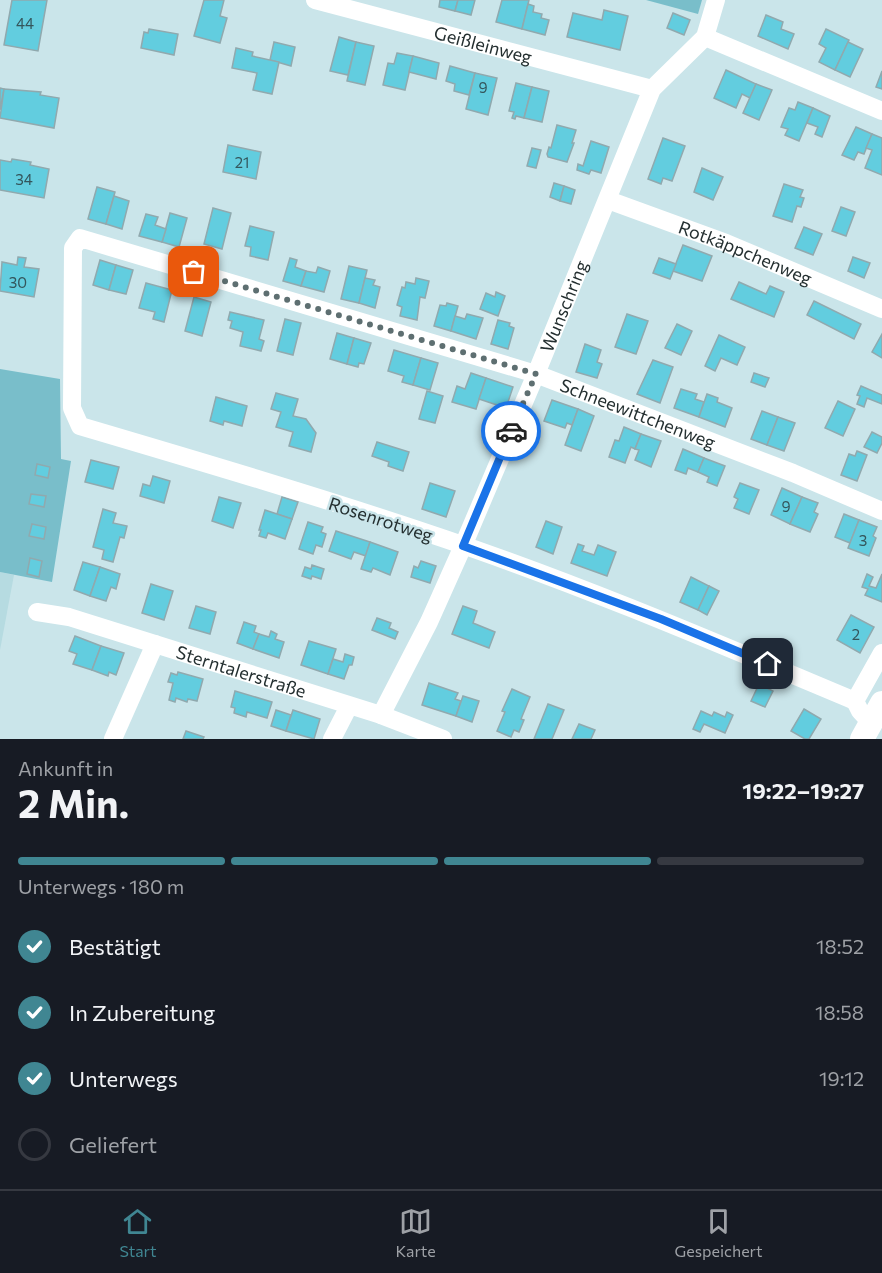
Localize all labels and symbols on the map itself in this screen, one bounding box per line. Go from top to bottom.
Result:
house number: 44 [16,14,34,32]
street label: Geißleinweg [432,21,535,68]
house number: 9 [478,78,488,96]
house number: 21 [235,153,249,171]
house number: 34 [15,170,33,188]
street label: Rotkäppchenweg [676,216,816,289]
pin [168,246,219,297]
street label: Wunschring [535,257,592,355]
house number: 30 [9,273,27,291]
street label: Schneewittchenweg [557,373,719,453]
courier [481,401,541,461]
street label: Rosenrotweg [326,492,436,546]
house number: 9 [781,497,791,515]
house number: 3 [859,531,867,549]
house number: 2 [852,625,860,643]
pin [742,638,793,689]
street label: Sterntalerstraße [174,640,309,702]

